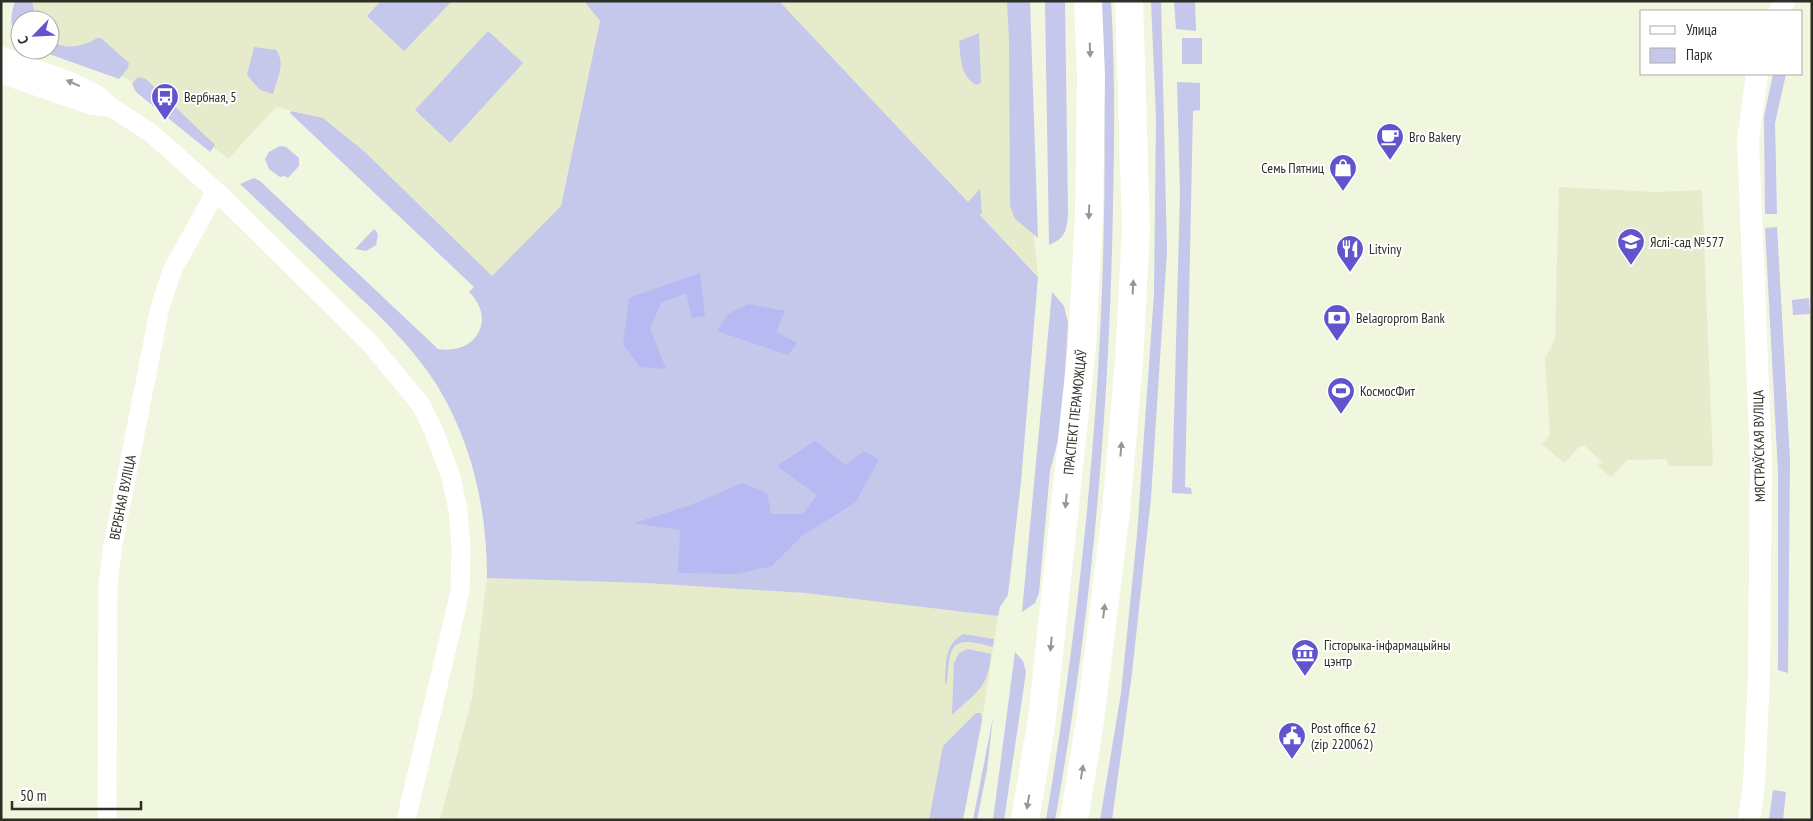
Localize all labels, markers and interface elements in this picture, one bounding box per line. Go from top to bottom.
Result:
north arrow [10,10,60,60]
legend [1640,10,1803,75]
text: Улица [1686,20,1717,39]
text: С [13,33,33,47]
one-way arrow [1086,42,1094,58]
text: Парк [1686,45,1712,64]
one-way arrow [66,78,80,86]
bus stop icon: Вербная, 5 [150,82,180,121]
place label: Вербная, 5 [184,88,237,106]
cafe icon: Bro Bakery [1375,122,1405,161]
place label: Bro Bakery [1409,128,1462,146]
shop icon: Семь Пятниц [1328,153,1358,192]
place label: Семь Пятниц [1261,159,1324,177]
one-way arrow [1085,205,1093,221]
school or university icon: Яслі-сад №577 [1616,227,1646,266]
place label: Яслі-сад №577 [1650,233,1724,251]
restaurant icon: Litviny [1335,234,1365,273]
place label: Litviny [1369,240,1402,258]
one-way arrow [1129,279,1137,295]
bank icon: Belagroprom Bank [1322,303,1352,342]
place label: Belagroprom Bank [1356,309,1446,327]
street label: ПРАСПЕКТ ПЕРАМОЖЦАЎ [1059,348,1091,476]
sports icon: КосмосФит [1326,376,1356,415]
place label: КосмосФит [1360,382,1416,400]
street label: МЯСТРАЎСКАЯ ВУЛІЦА [1749,389,1769,502]
one-way arrow [1118,441,1126,457]
street label: ВЕРБНАЯ ВУЛІЦА [105,453,140,541]
one-way arrow [1062,493,1070,509]
one-way arrow [1100,602,1108,618]
place label: Гісторыка-інфармацыйны цэнтр [1324,636,1451,670]
one-way arrow [1047,637,1055,653]
museum icon: Гісторыка-інфармацыйны цэнтр [1290,638,1320,677]
place label: Post office 62 (zip 220062) [1311,719,1376,753]
public building icon: Post office 62 (zip 220062) [1277,721,1307,760]
one-way arrow [1079,763,1087,779]
scale bar [12,778,141,810]
text: 50 m [20,786,46,805]
one-way arrow [1023,794,1031,810]

